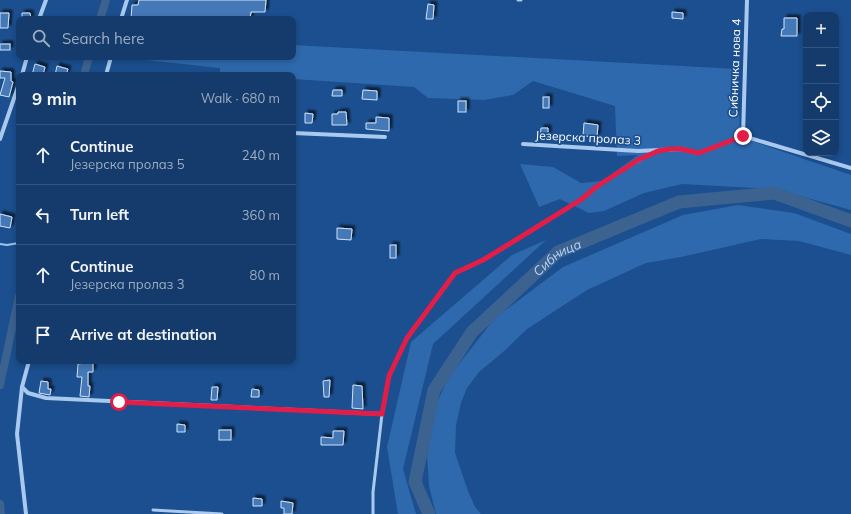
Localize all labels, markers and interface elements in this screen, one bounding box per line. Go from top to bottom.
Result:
map controls [803,12,839,156]
button: + [803,12,839,48]
search box [16,16,296,60]
street label: Сибничка нова 4 [725,18,744,118]
icon: search [30,27,52,49]
text: Search here [62,29,144,48]
button: − [803,48,839,84]
button: locate [803,84,839,120]
text: 9 min [32,88,77,109]
text: Walk · 680 m [201,90,280,106]
button: layers [803,120,839,156]
street label: Језерска пролаз 3 [535,127,641,148]
route end [734,127,752,145]
text: Continue [70,137,133,156]
icon: ahead [32,144,54,166]
text: 240 m [242,147,280,163]
text: Језерска пролаз 5 [70,156,185,172]
icon: left [32,204,54,226]
text: Turn left [70,205,129,224]
text: 360 m [242,207,280,223]
water label: Сибница [529,235,583,279]
text: Continue [70,257,133,276]
icon: ahead [32,264,54,286]
text: 80 m [250,267,280,283]
text: Језерска пролаз 3 [70,276,185,292]
icon: arrive [32,324,54,346]
text: Arrive at destination [70,325,217,344]
route start [110,393,128,411]

